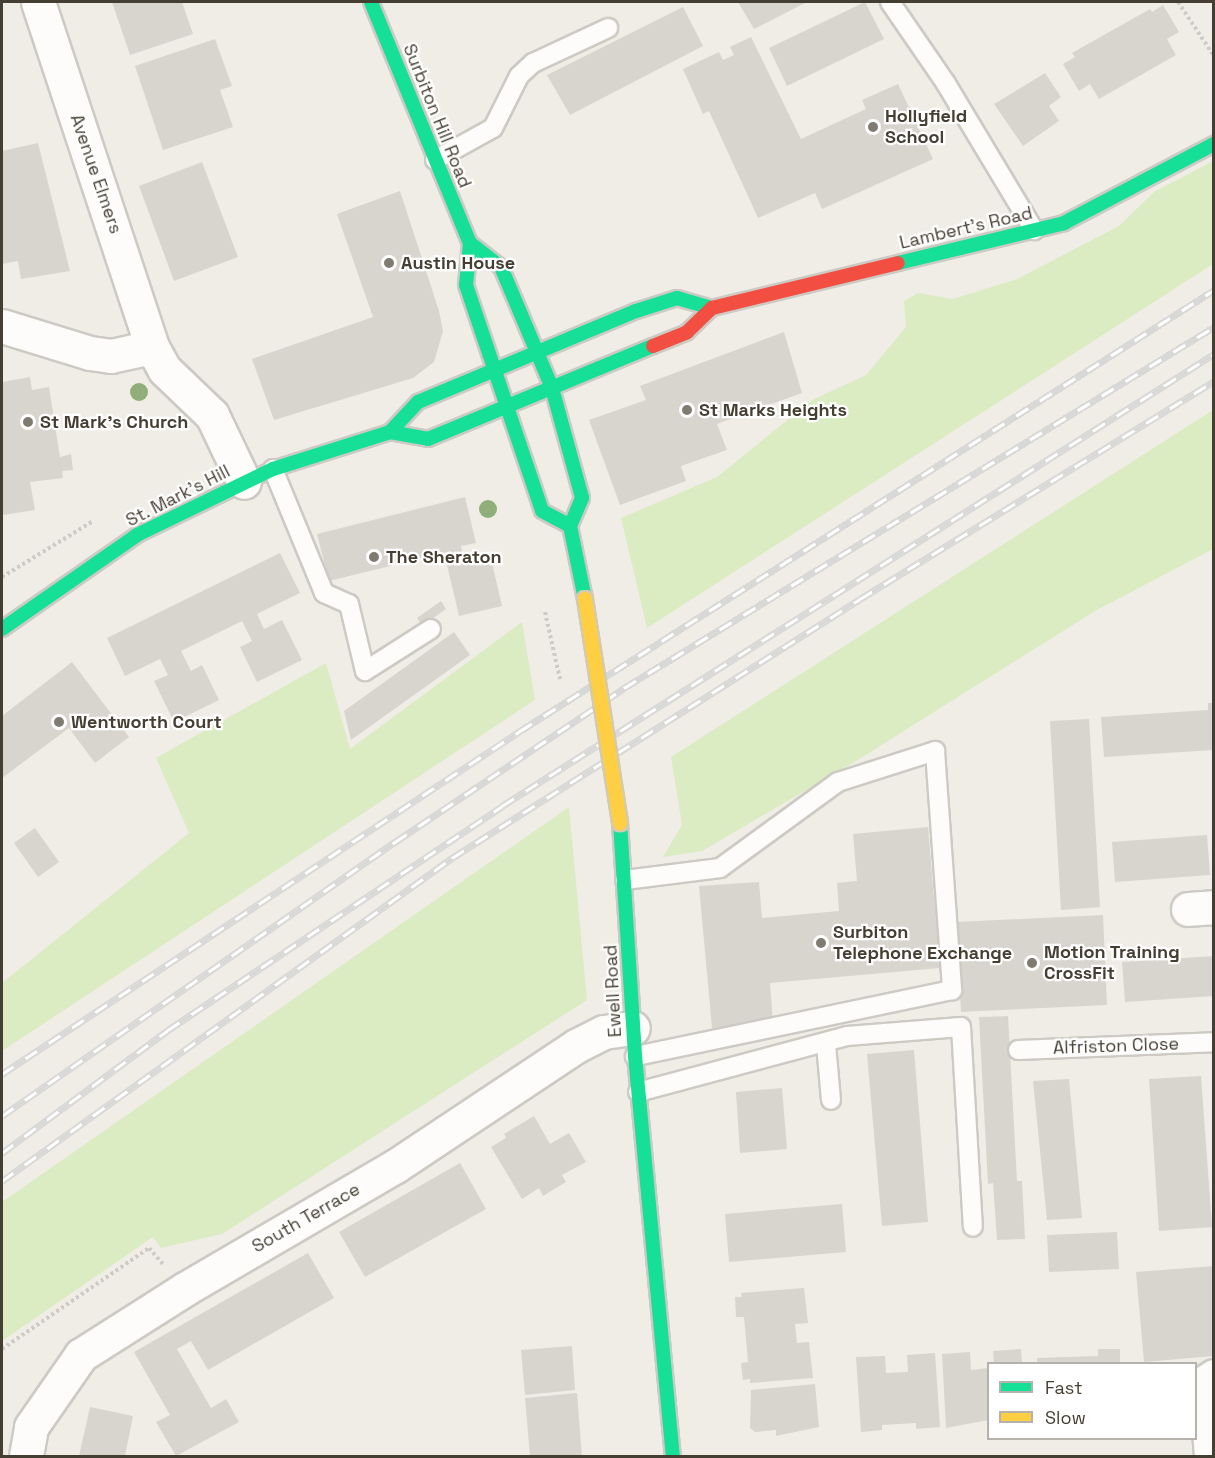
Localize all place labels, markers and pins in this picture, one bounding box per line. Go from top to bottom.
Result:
place label: Hollyfield School [885,106,967,148]
marker: Hollyfield School [866,120,880,134]
place label: Austin House [401,252,515,274]
marker: Austin House [382,256,396,270]
place label: St Marks Heights [699,399,847,421]
marker: St Marks Heights [680,403,694,417]
place label: St Mark's Church [40,411,188,433]
marker: St Mark's Church [21,415,35,429]
place label: The Sheraton [386,546,502,568]
marker: The Sheraton [367,550,381,564]
place label: Wentworth Court [71,711,222,733]
marker: Wentworth Court [52,715,66,729]
place label: Surbiton Telephone Exchange [833,922,1012,964]
marker: Surbiton Telephone Exchange [814,936,828,950]
place label: Motion Training CrossFit [1044,942,1180,984]
marker: Motion Training CrossFit [1025,956,1039,970]

